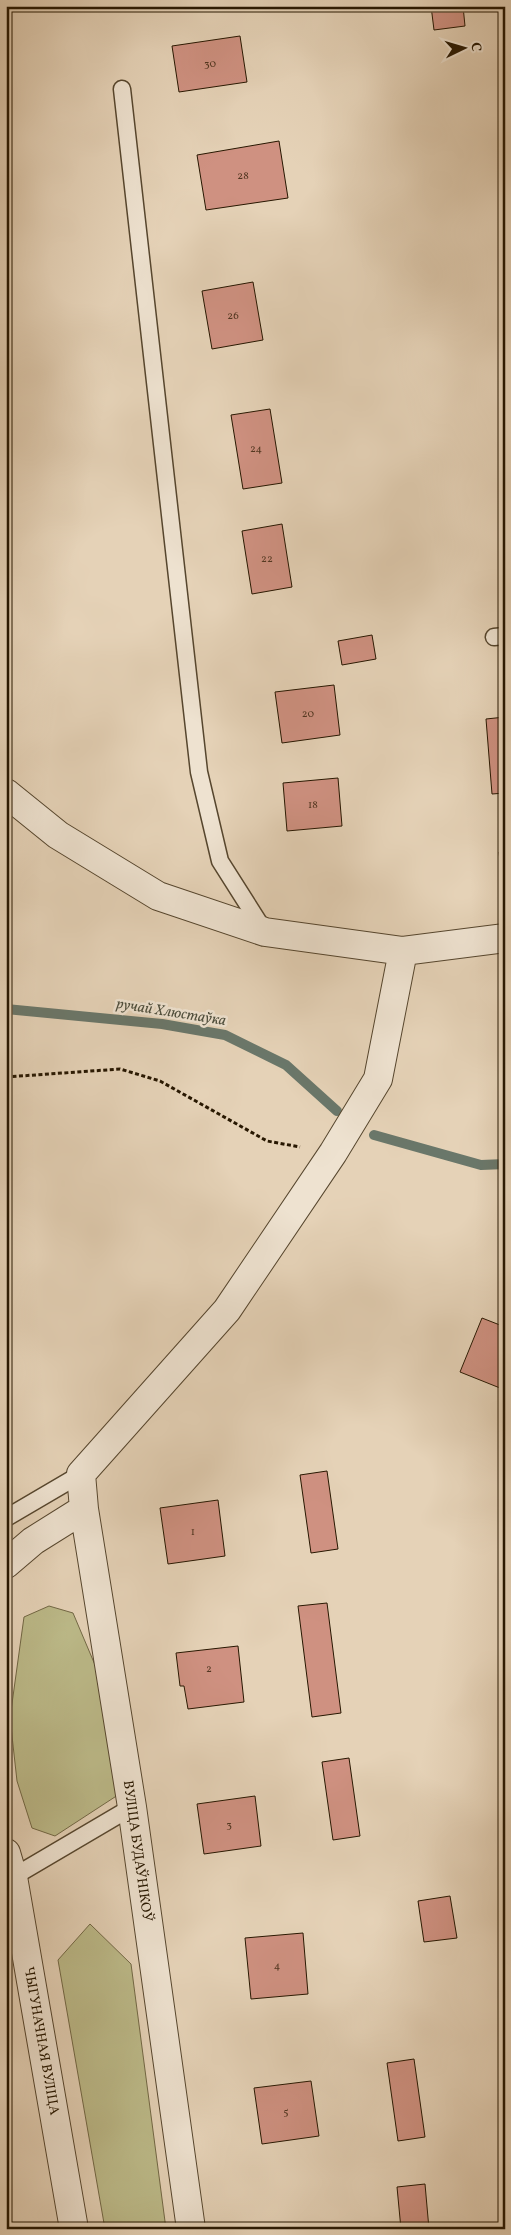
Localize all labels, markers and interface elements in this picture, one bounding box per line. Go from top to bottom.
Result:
north arrow [438,22,488,72]
text: С [466,42,485,52]
house number: 30 [204,57,216,72]
house number: 28 [237,169,249,184]
house number: 26 [227,309,239,324]
house number: 24 [250,442,262,457]
house number: 22 [261,552,273,567]
house number: 20 [302,707,315,722]
house number: 18 [308,798,318,813]
water label: ручай Хлюстаўка [115,994,227,1032]
house number: 1 [191,1525,195,1540]
house number: 2 [206,1662,212,1677]
street label: ВУЛІЦА БУДАЎНІКОЎ [118,1779,157,1923]
house number: 3 [226,1818,232,1833]
house number: 4 [274,1959,281,1974]
street label: ЧЫГУНАЧНАЯ ВУЛІЦА [19,1965,63,2117]
house number: 5 [283,2105,289,2120]

